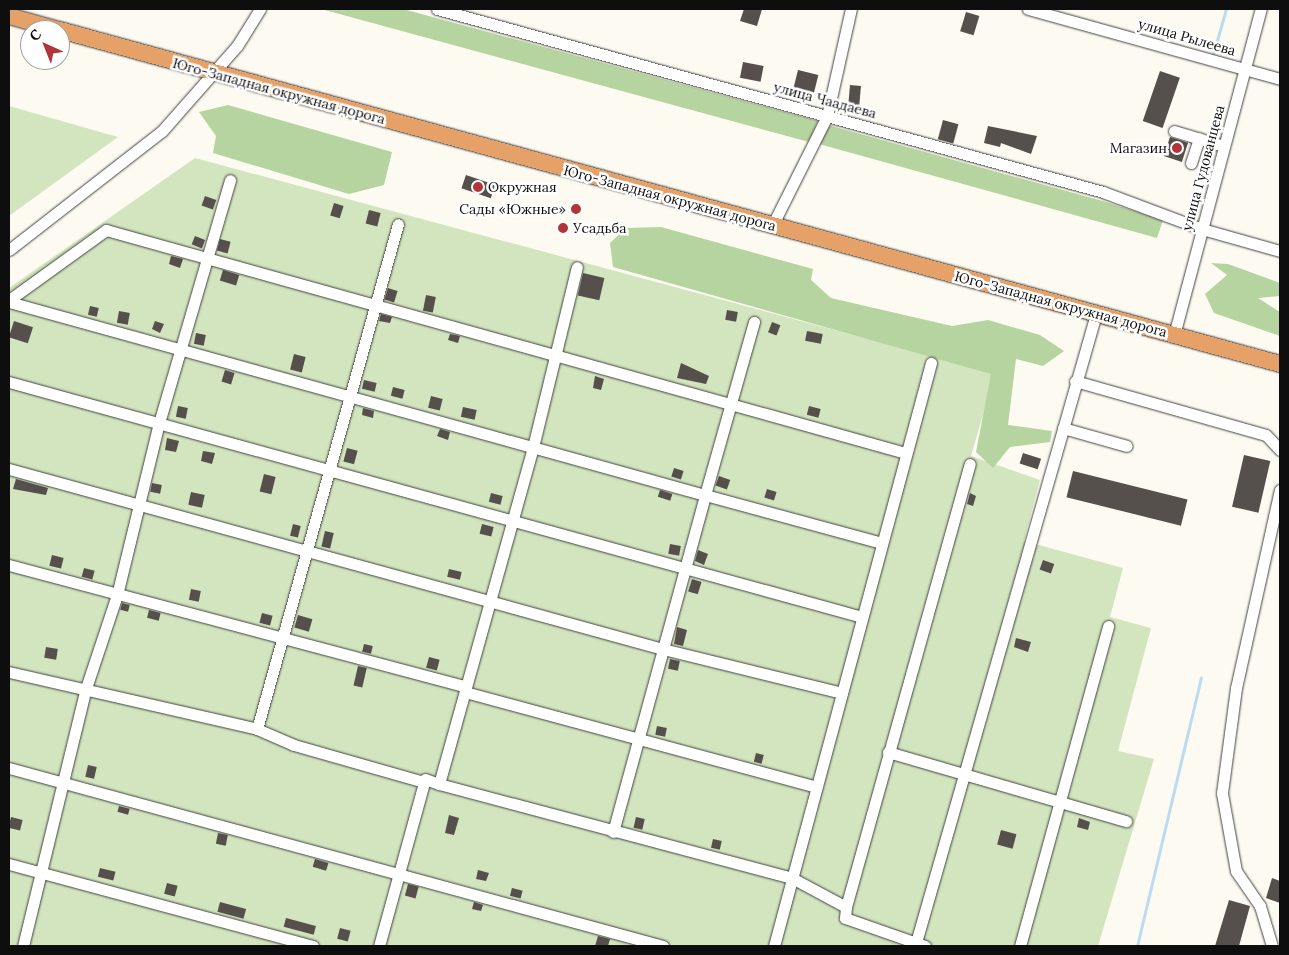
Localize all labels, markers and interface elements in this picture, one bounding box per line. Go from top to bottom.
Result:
street label: улица Рылеева [1136,15,1238,59]
north arrow [20,20,70,70]
text: С [26,25,45,45]
street label: Юго-Западная окружная дорога [171,55,387,127]
street label: улица Чаадаева [772,78,878,122]
street label: улица Гудованцева [1178,103,1228,233]
place label: Магазин [1110,140,1167,156]
marker: Магазин [1171,142,1183,154]
street label: Юго-Западная окружная дорога [562,162,778,234]
place label: Окружная [488,179,557,195]
marker: Окружная [472,181,484,193]
place label: Сады «Южные» [459,201,566,217]
marker: Сады «Южные» [570,203,582,215]
place label: Усадьба [573,220,626,236]
marker: Усадьба [557,222,569,234]
street label: Юго-Западная окружная дорога [953,268,1169,340]

